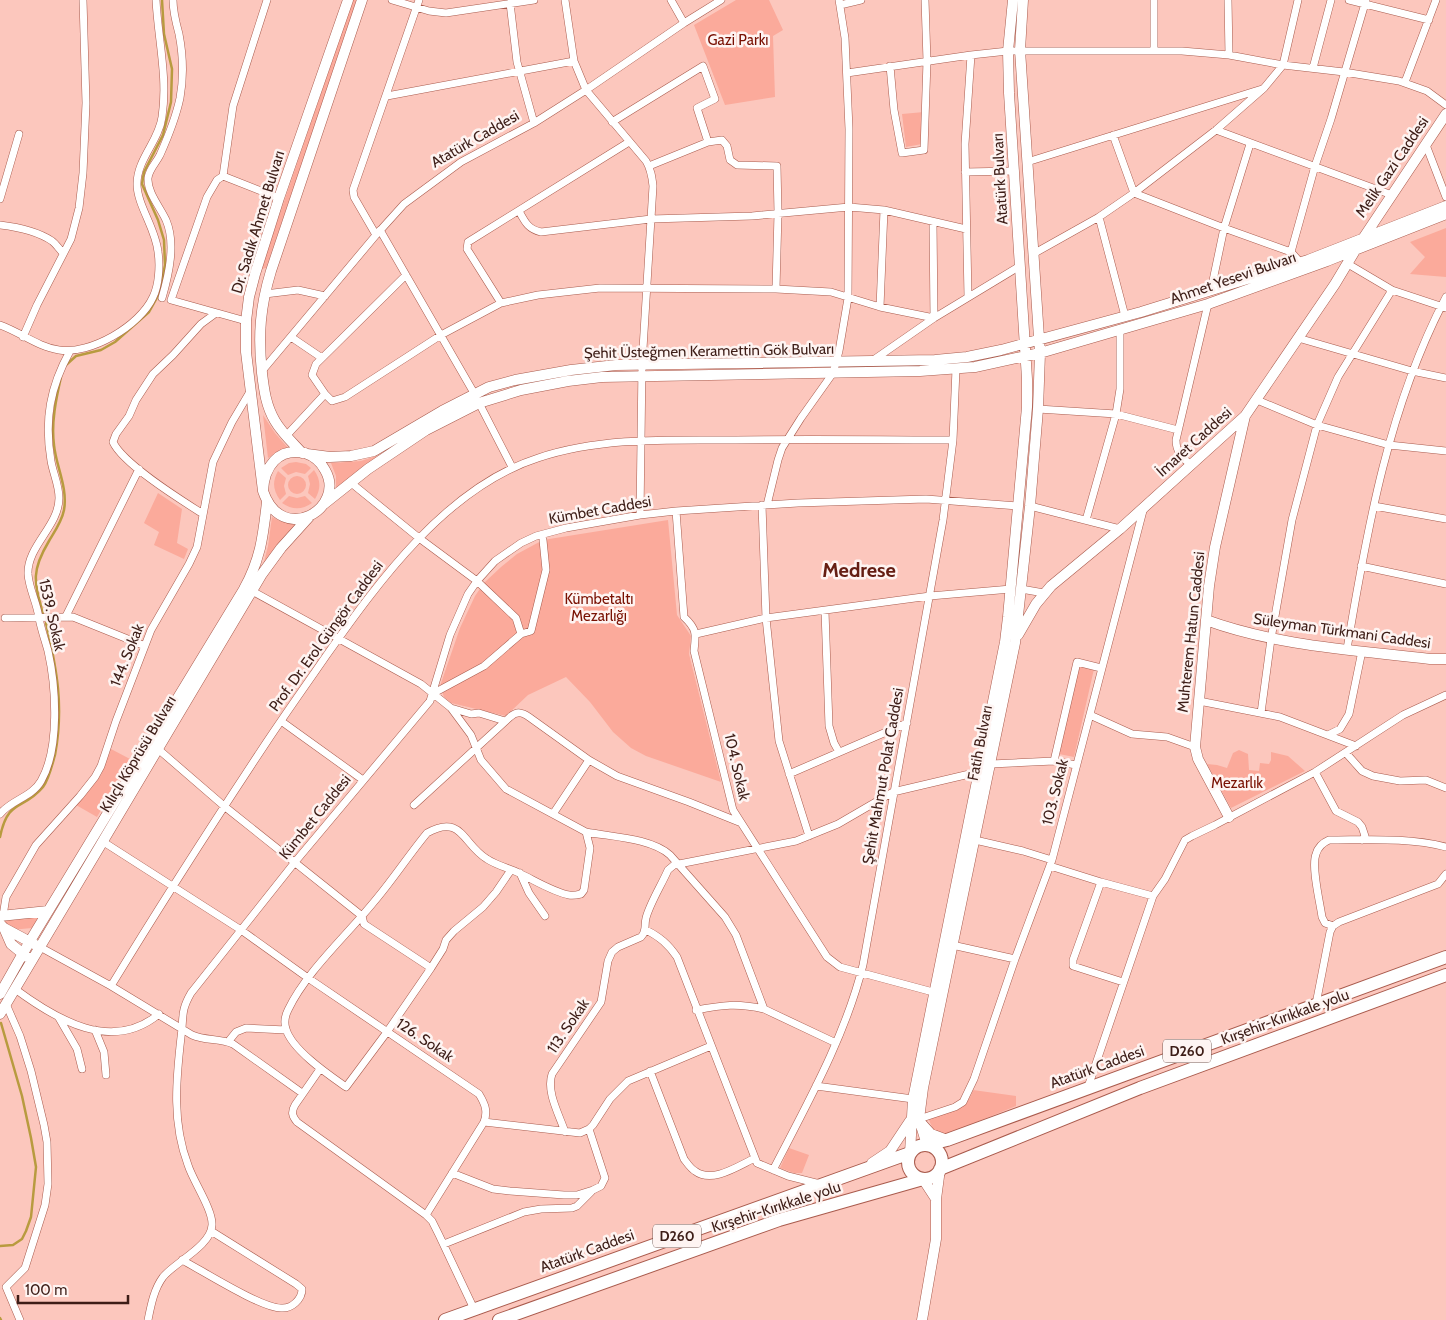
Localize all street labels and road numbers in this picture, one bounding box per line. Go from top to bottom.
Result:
street label: Atatürk Caddesi [428,106,522,172]
street label: Melik Gazi Caddesi [1352,113,1432,221]
street label: Atatürk Bulvarı [989,133,1011,225]
street label: Dr. Sadık Ahmet Bulvarı [228,148,288,296]
street label: Ahmet Yesevi Bulvarı [1168,248,1298,308]
street label: Şehit Üsteğmen Keramettin Gök Bulvarı [584,340,834,362]
street label: İmaret Caddesi [1152,403,1235,480]
street label: Kümbet Caddesi [547,492,653,528]
street label: Muhterem Hatun Caddesi [1174,551,1208,713]
street label: Prof. Dr. Erol Güngör Caddesi [265,557,387,715]
street label: 1539. Sokak [35,577,69,653]
street label: Süleyman Türkmani Caddesi [1252,610,1432,652]
street label: 144. Sokak [106,621,148,689]
street label: Şehit Mahmut Polat Caddesi [859,686,907,866]
street label: Kılıçlı Köprüsü Bulvarı [96,692,180,816]
street label: Fatih Bulvarı [964,704,996,782]
street label: 104. Sokak [721,732,753,802]
street label: 103. Sokak [1038,757,1072,827]
street label: Kümbet Caddesi [275,771,355,863]
street label: Kırşehir-Kırıkkale yolu [1219,985,1351,1049]
street label: 113. Sokak [543,995,593,1057]
street label: 126. Sokak [393,1014,457,1066]
road number: D260 [1163,1040,1211,1062]
street label: Atatürk Caddesi [1047,1042,1147,1092]
street label: Kırşehir-Kırıkkale yolu [709,1178,843,1236]
road number: D260 [653,1224,701,1248]
street label: Atatürk Caddesi [537,1226,637,1276]

